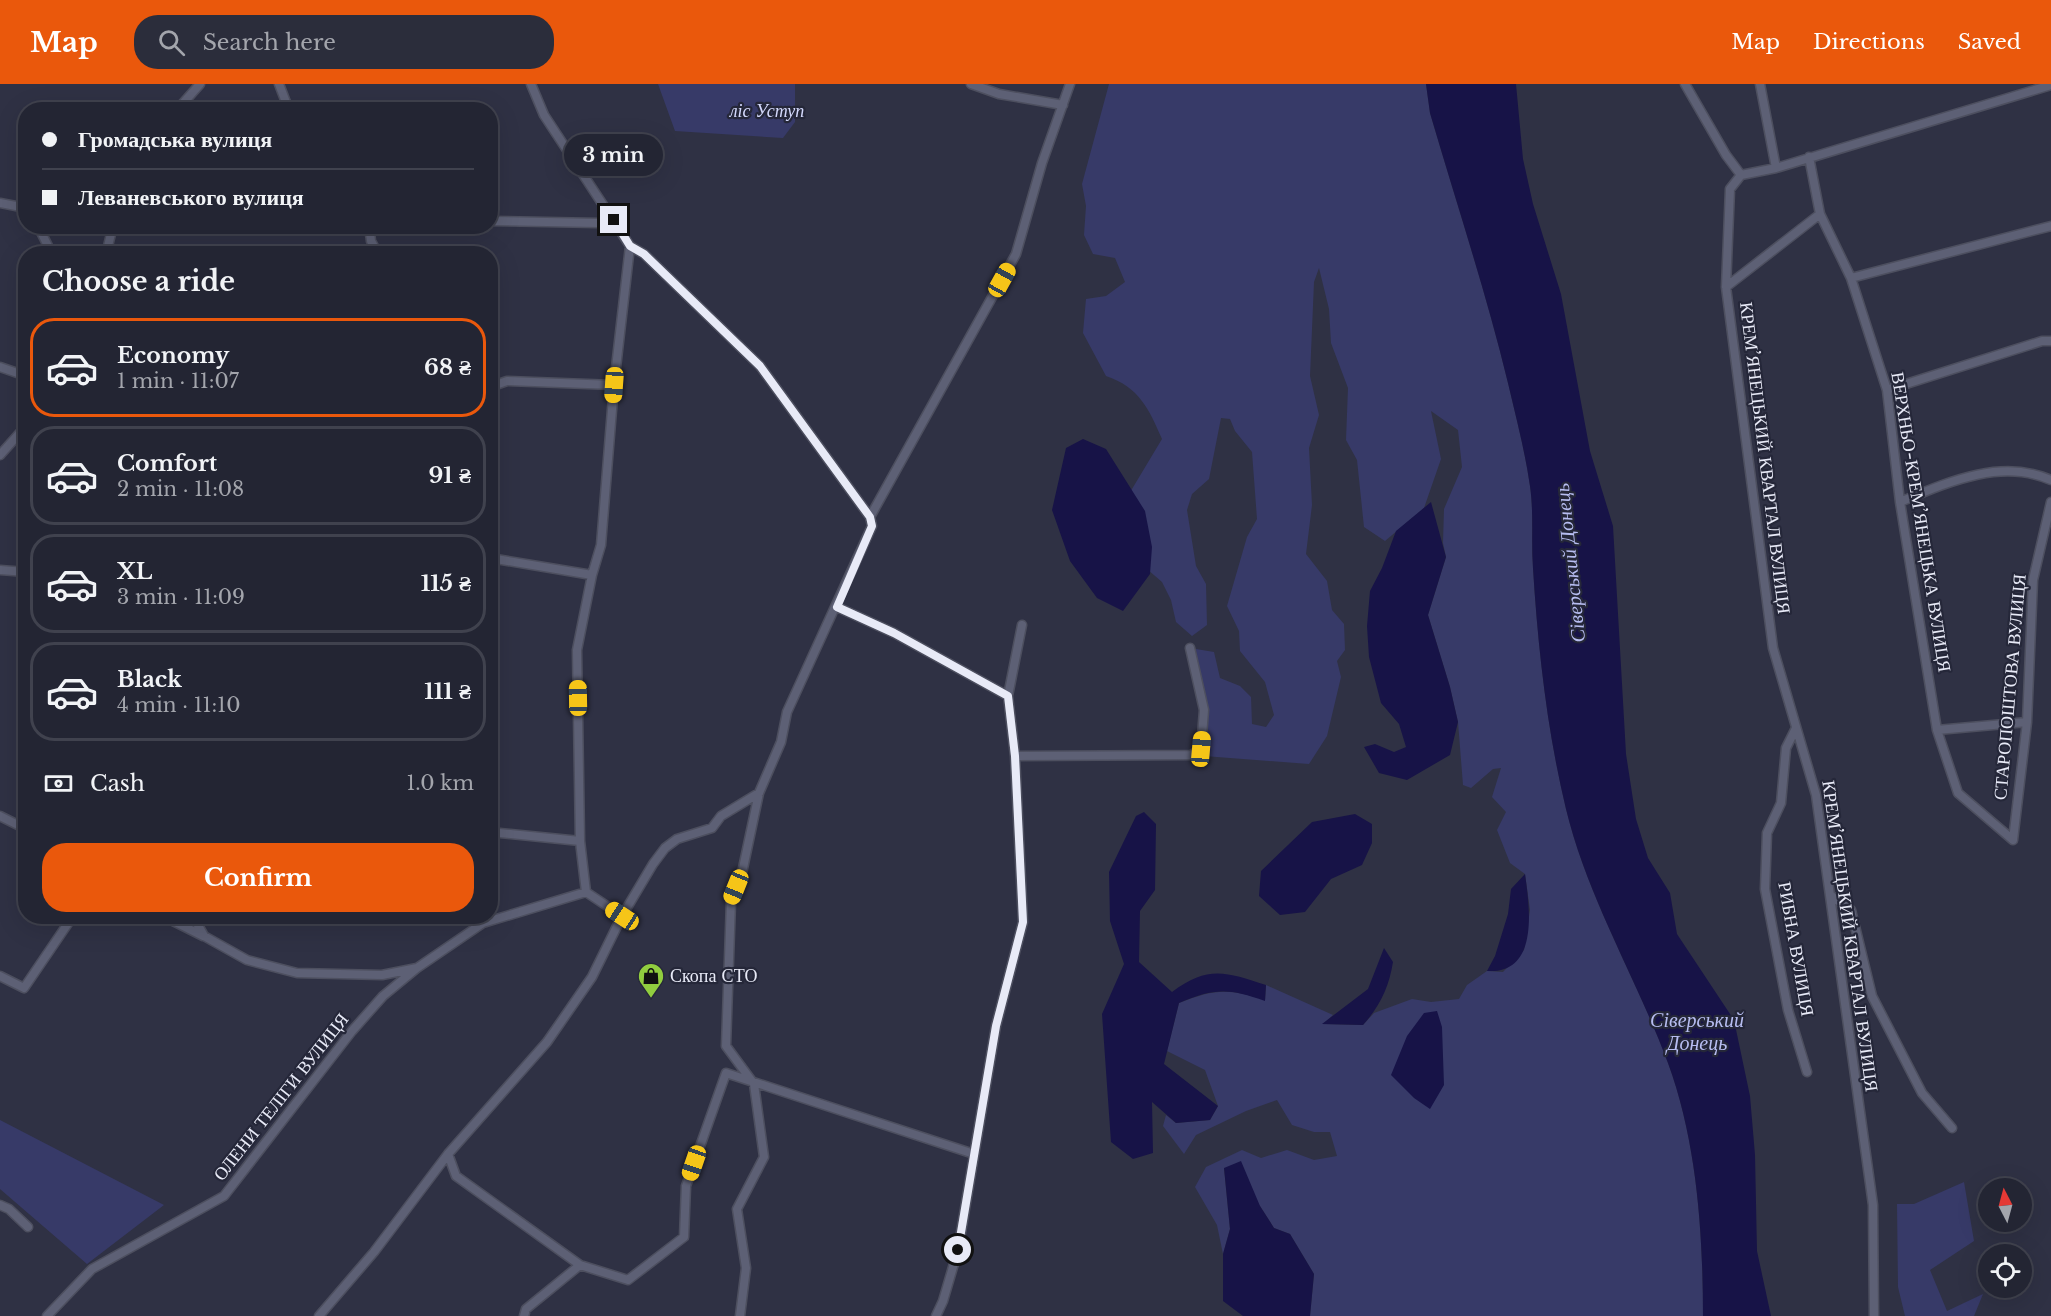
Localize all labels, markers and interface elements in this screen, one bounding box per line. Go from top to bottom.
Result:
search box [134,15,554,69]
text: Map [30,25,98,60]
icon: search [155,26,188,59]
text: Search here [203,29,336,56]
text: Map [1731,29,1780,55]
text: Directions [1813,29,1925,55]
text: Saved [1958,29,2021,55]
park label: ліс Уступ [729,100,804,122]
text: Громадська вулиця [78,126,272,153]
callout: 3 min [564,133,664,175]
text: 3 min [583,143,644,167]
text: Леваневського вулиця [78,184,304,211]
route end [600,206,627,233]
car [985,260,1019,300]
text: Choose a ride [42,265,235,298]
street label: КРЕМ’ЯНЕЦЬКИЙ КВАРТАЛ ВУЛИЦЯ [1735,301,1795,615]
icon: car [45,341,99,395]
text: Economy [117,342,229,369]
text: 68 ₴ [424,354,471,381]
car [604,366,624,404]
text: 1 min · 11:07 [117,369,239,393]
street label: ВЕРХНЬО-КРЕМ’ЯНЕЦЬКА ВУЛИЦЯ [1886,370,1956,674]
icon: car [45,449,99,503]
text: Comfort [117,450,217,477]
text: 91 ₴ [428,462,471,489]
text: 2 min · 11:08 [117,477,244,501]
water label: Сіверський Донець [1550,482,1590,644]
icon: car [45,557,99,611]
text: XL [117,558,152,585]
text: 115 ₴ [421,570,471,597]
street label: СТАРОПОШТОВА ВУЛИЦЯ [1989,573,2031,801]
text: 3 min · 11:09 [117,585,245,609]
icon: car [45,665,99,719]
text: Black [117,666,182,693]
text: 111 ₴ [424,678,471,705]
car [569,680,587,716]
text: 4 min · 11:10 [117,693,240,717]
car [1190,730,1212,768]
icon: cash [42,767,75,800]
text: Cash [90,770,145,797]
text: 1.0 km [406,771,474,795]
street label: КРЕМ’ЯНЕЦЬКИЙ КВАРТАЛ ВУЛИЦЯ [1817,779,1883,1093]
button: Confirm [42,843,474,912]
car [721,867,751,907]
street label: РИБНА ВУЛИЦЯ [1773,880,1819,1018]
car [602,899,642,933]
shop icon: Скопа СТО [636,961,666,999]
place label: Скопа СТО [670,965,757,987]
water label: Сіверський Донець [1650,1008,1744,1055]
street label: ОЛЕНИ ТЕЛІГИ ВУЛИЦЯ [209,1009,353,1185]
car [680,1143,708,1183]
north arrow [1978,1178,2032,1232]
map controls [1978,1178,2032,1298]
route start [944,1236,971,1263]
button: locate [1978,1244,2032,1298]

